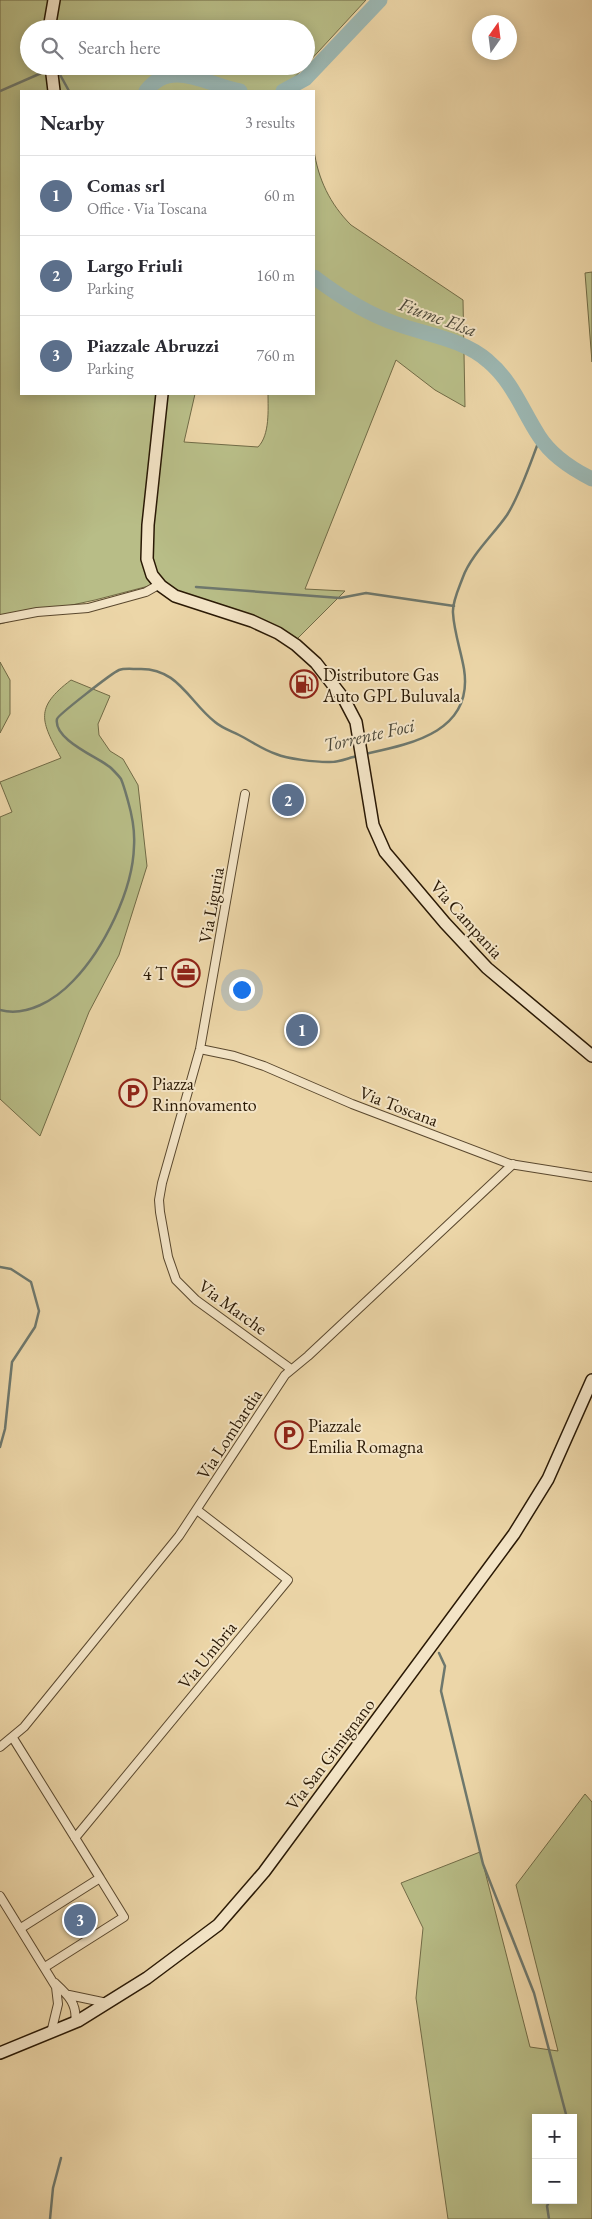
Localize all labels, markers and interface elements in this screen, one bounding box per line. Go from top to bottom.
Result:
north arrow [472,15,517,60]
search box [20,20,315,75]
icon: search [38,34,66,62]
text: Search here [78,35,160,60]
text: Nearby [40,109,104,136]
text: 3 results [245,112,295,133]
text: Comas srl [87,173,165,198]
text: 1 [52,185,60,206]
text: 60 m [264,185,295,206]
text: Office · Via Toscana [87,198,207,219]
text: Largo Friuli [87,253,183,278]
text: 2 [52,265,60,286]
text: 160 m [256,265,295,286]
text: Parking [87,278,134,299]
water label: Fiume Elsa [395,291,480,343]
text: Piazzale Abruzzi [87,333,219,358]
text: 3 [52,345,60,366]
text: 760 m [256,345,295,366]
text: Parking [87,358,134,379]
place label: Distributore Gas Auto GPL Buluvala [322,663,461,707]
fuel station icon: Distributore Gas Auto GPL Buluvala [289,669,319,699]
water label: Torrente Foci [321,712,418,758]
pin: 2 [272,781,304,819]
street label: Via Liguria [193,864,229,945]
street label: Via Campania [426,875,509,964]
office icon: 4 T [171,958,201,988]
place label: 4 T [143,962,168,985]
your location [229,977,255,1003]
pin: 1 [286,1011,318,1049]
place label: Piazza Rinnovamento [152,1072,257,1116]
parking icon: Piazza Rinnovamento [118,1078,148,1108]
street label: Via Toscana [356,1080,443,1132]
street label: Via Marche [194,1274,272,1340]
street label: Via Lombardia [191,1384,267,1484]
place label: Piazzale Emilia Romagna [308,1414,424,1458]
parking icon: Piazzale Emilia Romagna [274,1420,304,1450]
street label: Via Umbria [173,1616,242,1694]
street label: Via San Gimignano [280,1693,380,1815]
pin: 3 [64,1901,96,1939]
map controls [532,2114,577,2204]
button: + [532,2114,577,2159]
button: − [532,2159,577,2204]

